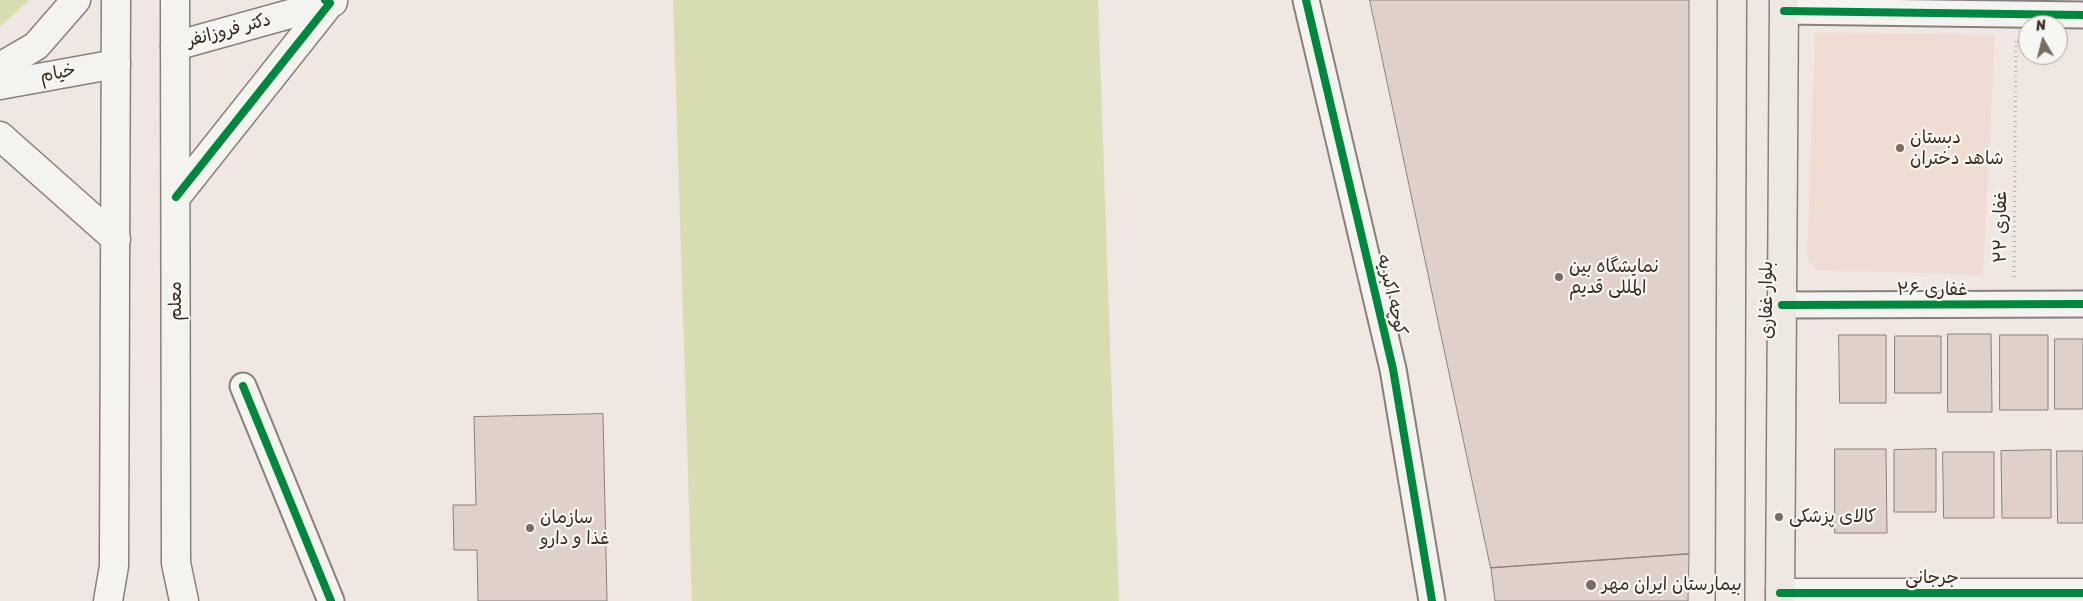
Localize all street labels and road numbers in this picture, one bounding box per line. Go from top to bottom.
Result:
street label: دکتر فروزانفر [185,9,273,53]
street label: خیام [38,60,78,88]
street label: غفاری ۲۲ [1990,191,2012,263]
street label: کوچه اکبریه [1371,252,1411,338]
street label: بلوار غفاری [1756,261,1778,339]
street label: غفاری ۲۶ [1897,279,1967,301]
street label: معلم [165,281,187,321]
street label: جرجانی [1905,567,1959,589]

